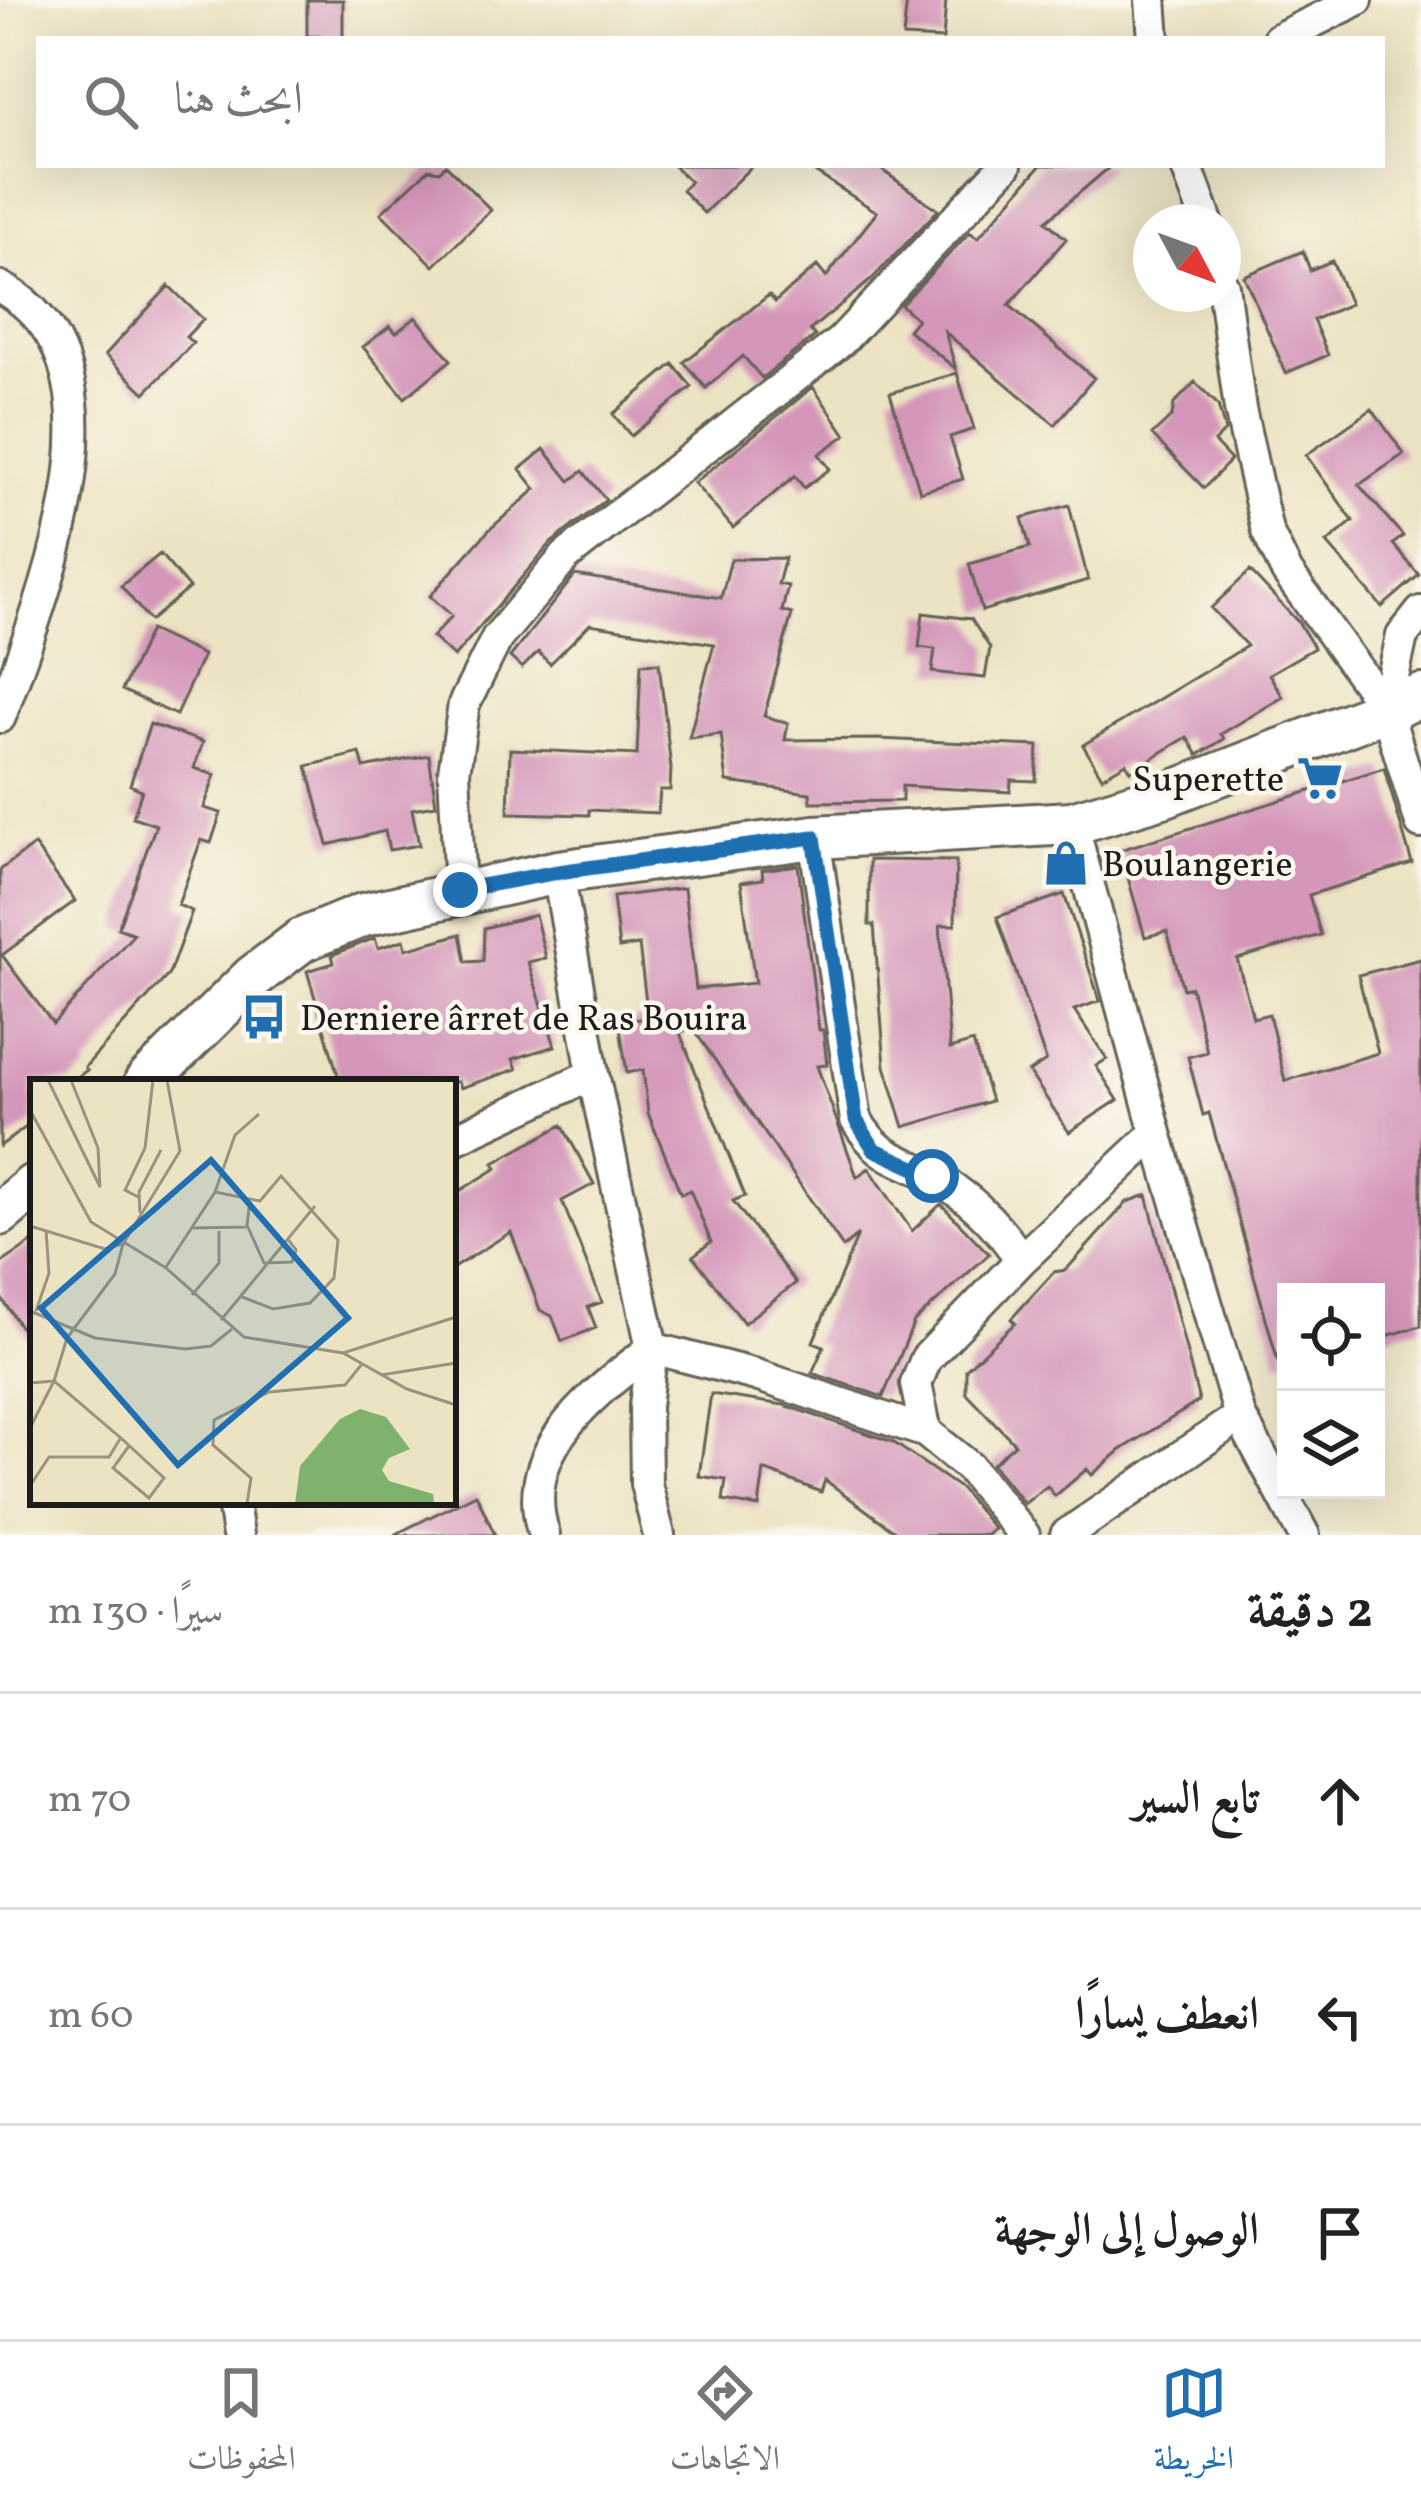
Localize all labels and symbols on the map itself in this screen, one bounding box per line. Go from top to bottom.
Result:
north arrow [1133,204,1241,312]
supermarket icon: Superette [1295,753,1345,803]
place label: Superette [1132,757,1284,807]
shop icon: Boulangerie [1041,838,1091,888]
place label: Boulangerie [1102,842,1293,892]
route end [433,863,487,917]
bus stop icon: Derniere ârret de Ras Bouira [239,992,289,1042]
place label: Derniere ârret de Ras Bouira [300,996,748,1046]
inset map [30,1079,456,1505]
route start [905,1149,959,1203]

